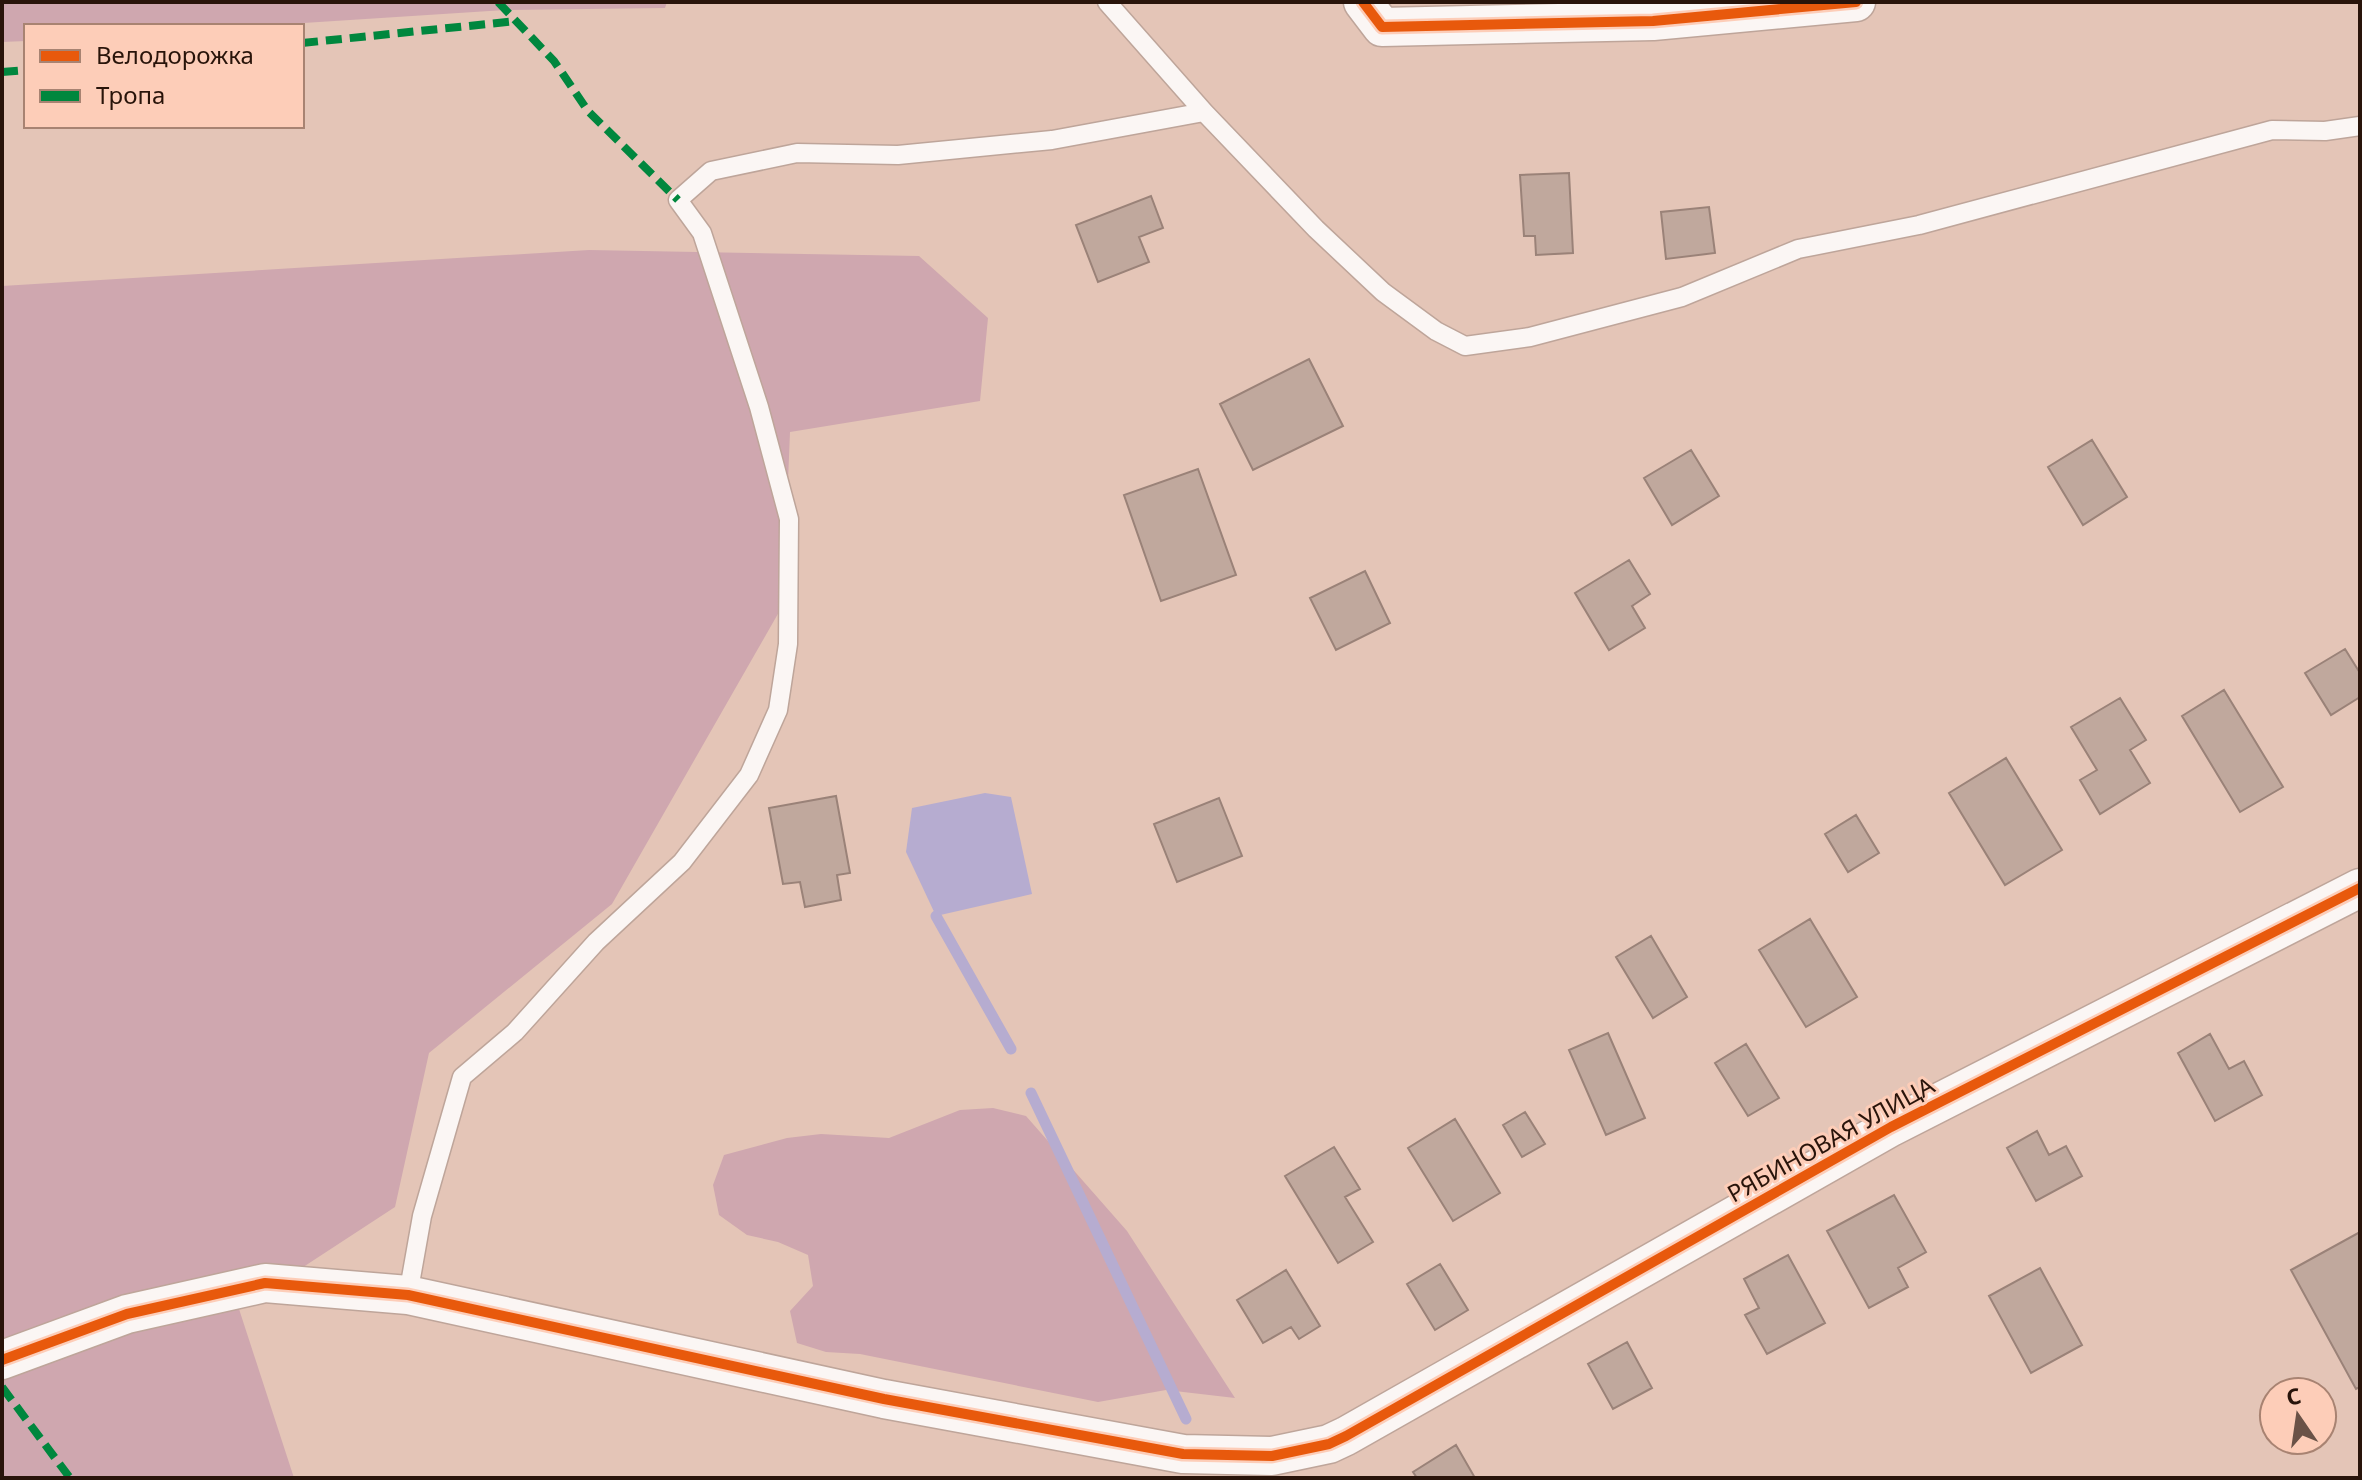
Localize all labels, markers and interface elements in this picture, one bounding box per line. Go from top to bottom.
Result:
legend [24,24,304,128]
text: Велодорожка [96,38,254,71]
text: Тропа [96,78,165,111]
street label: РЯБИНОВАЯ УЛИЦА [1721,1068,1940,1209]
north arrow [2258,1376,2338,1456]
text: С [2283,1379,2304,1412]

